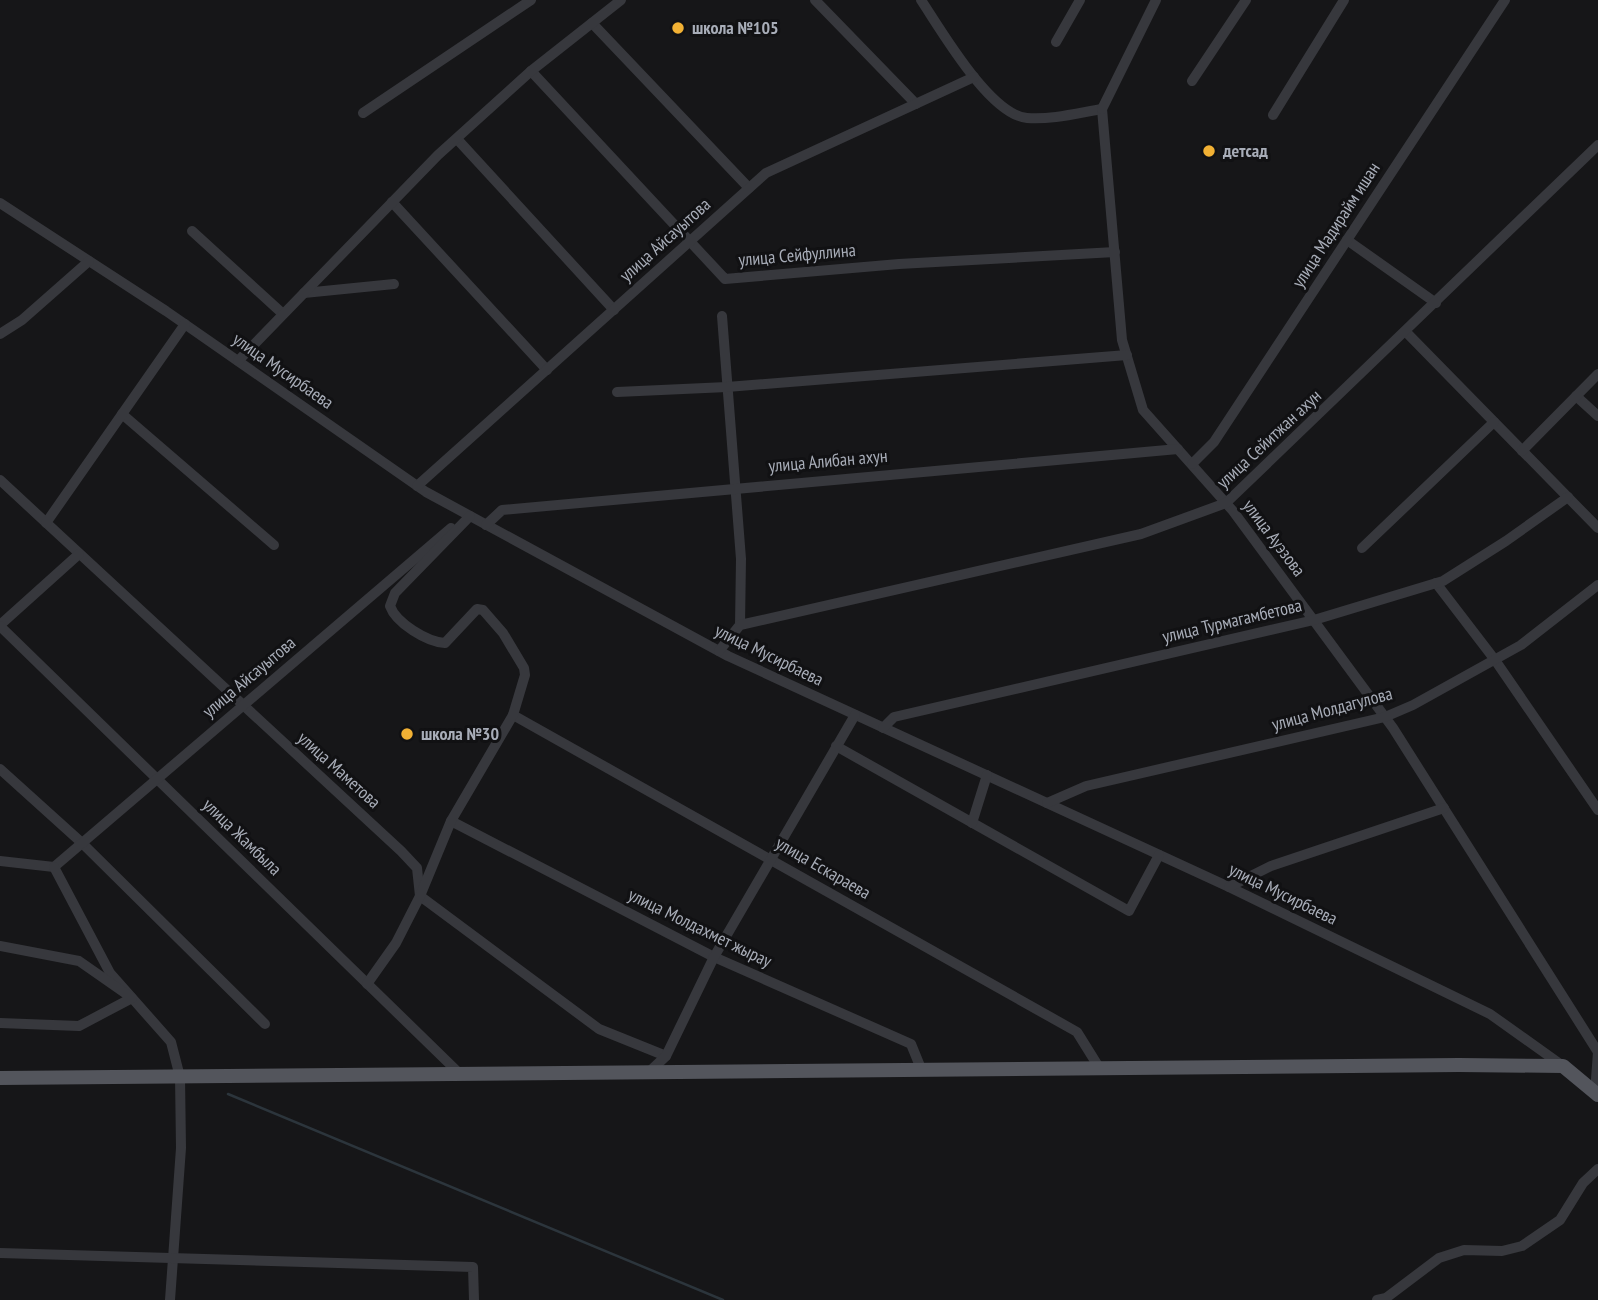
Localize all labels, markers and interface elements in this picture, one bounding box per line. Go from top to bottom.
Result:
place label: школа №105 [692,16,779,39]
marker: школа №105 [670,20,686,36]
place label: детсад [1222,139,1268,162]
marker: детсад [1201,143,1217,159]
street label: улица Мадирайм ишан [1286,158,1385,292]
street label: улица Айсауытова [614,193,715,286]
street label: улица Сейфуллина [737,238,857,271]
street label: улица Мусирбаева [228,327,338,414]
street label: улица Сейитжан ахун [1211,384,1326,493]
street label: улица Алибан ахун [767,444,888,477]
street label: улица Ауэзова [1238,495,1311,581]
street label: улица Турмагамбетова [1160,593,1304,648]
street label: улица Мусирбаева [711,618,827,691]
street label: улица Айсауытова [197,631,300,722]
street label: улица Молдагулова [1269,681,1395,736]
place label: школа №30 [421,722,499,745]
street label: улица Маметова [293,726,386,813]
marker: школа №30 [399,726,415,742]
street label: улица Жамбыла [198,793,287,880]
street label: улица Ескараева [772,831,875,904]
street label: улица Мусирбаева [1225,857,1341,930]
street label: улица Молдахмет жырау [625,883,776,972]

